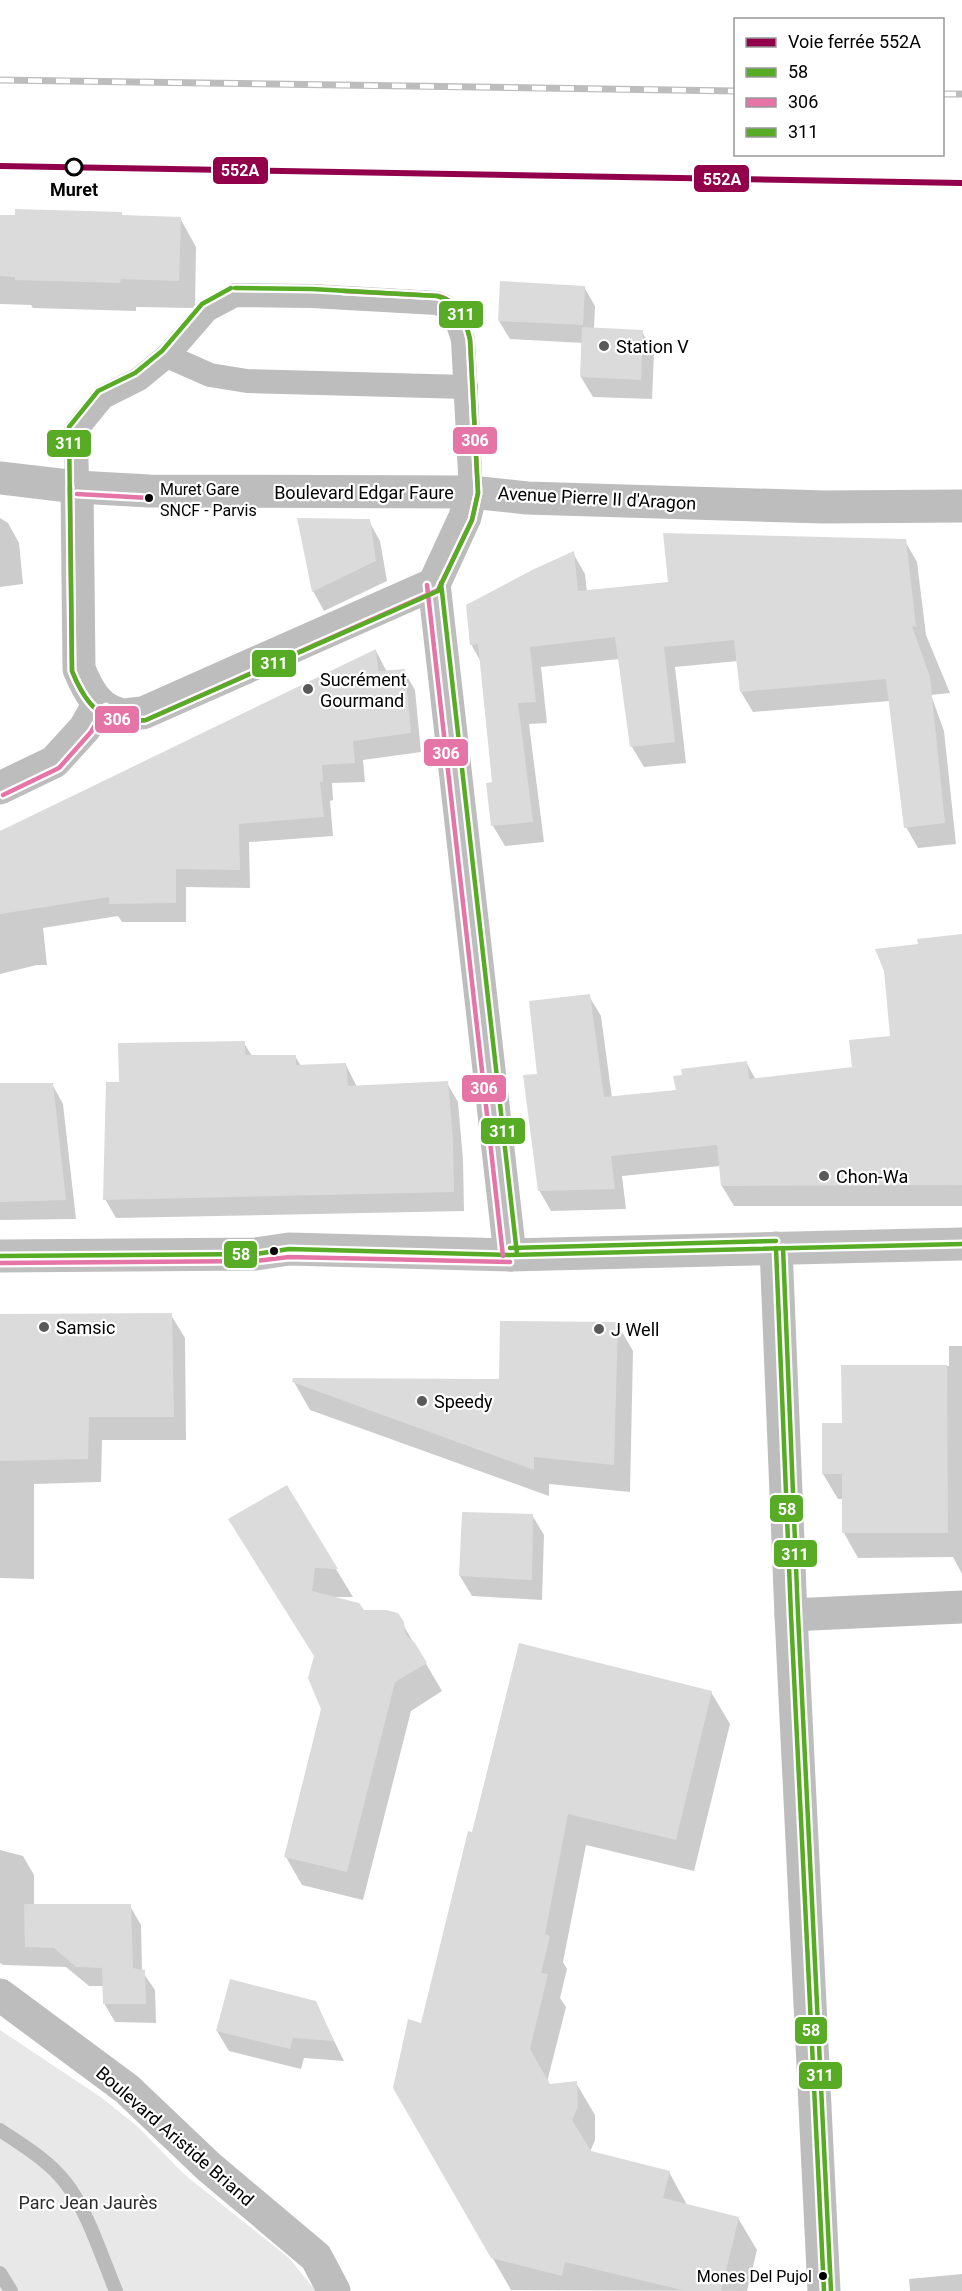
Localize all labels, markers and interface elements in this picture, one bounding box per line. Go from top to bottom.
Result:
legend [734,18,944,156]
text: Voie ferrée 552A [788,31,921,52]
text: 58 [788,61,808,82]
text: 306 [788,91,818,112]
text: 311 [788,121,818,142]
line badge: 552A [212,156,269,185]
marker: Muret [65,158,83,176]
text: 552A [221,161,259,180]
line badge: 552A [693,164,750,193]
text: 552A [703,170,741,189]
place label: Muret [50,179,98,200]
line badge: 311 [438,300,484,329]
text: 311 [447,305,475,324]
place label: Station V [616,336,689,357]
marker: Station V [597,339,611,353]
line badge: 306 [452,426,498,455]
line badge: 311 [46,429,92,458]
text: 306 [461,431,489,450]
text: 311 [55,434,83,453]
place label: Muret Gare SNCF - Parvis [160,480,257,520]
street label: Boulevard Edgar Faure [274,482,454,503]
street label: Avenue Pierre II d'Aragon [497,482,697,514]
marker: Muret Gare SNCF - Parvis [143,492,155,504]
line badge: 311 [251,649,297,678]
text: 311 [260,654,288,673]
place label: Sucrément Gourmand [320,669,407,711]
marker: Sucrément Gourmand [301,682,315,696]
line badge: 306 [94,705,140,734]
text: 306 [103,710,131,729]
line badge: 306 [423,738,469,767]
text: 306 [432,744,460,763]
line badge: 306 [461,1074,507,1103]
text: 306 [470,1079,498,1098]
line badge: 311 [480,1117,526,1145]
text: 311 [489,1122,517,1141]
place label: Chon-Wa [836,1166,908,1187]
marker: Chon-Wa [817,1169,831,1183]
line badge: 58 [223,1240,258,1269]
text: 58 [232,1245,250,1264]
unlabelled marker [268,1245,280,1257]
place label: Samsic [56,1317,115,1338]
place label: J Well [611,1319,659,1340]
marker: Samsic [37,1320,51,1334]
marker: J Well [592,1322,606,1336]
place label: Speedy [434,1391,493,1412]
marker: Speedy [415,1394,429,1408]
line badge: 58 [769,1494,804,1523]
text: 58 [778,1500,796,1519]
line badge: 311 [773,1539,818,1568]
text: 311 [781,1545,809,1564]
line badge: 58 [794,2016,828,2045]
text: 58 [802,2021,820,2040]
line badge: 311 [798,2061,843,2090]
street label: Boulevard Aristide Briand [92,2062,258,2210]
text: 311 [806,2066,834,2085]
park label: Parc Jean Jaurès [19,2192,157,2213]
place label: Mones Del Pujol [697,2267,812,2286]
marker: Mones Del Pujol [817,2270,829,2282]

